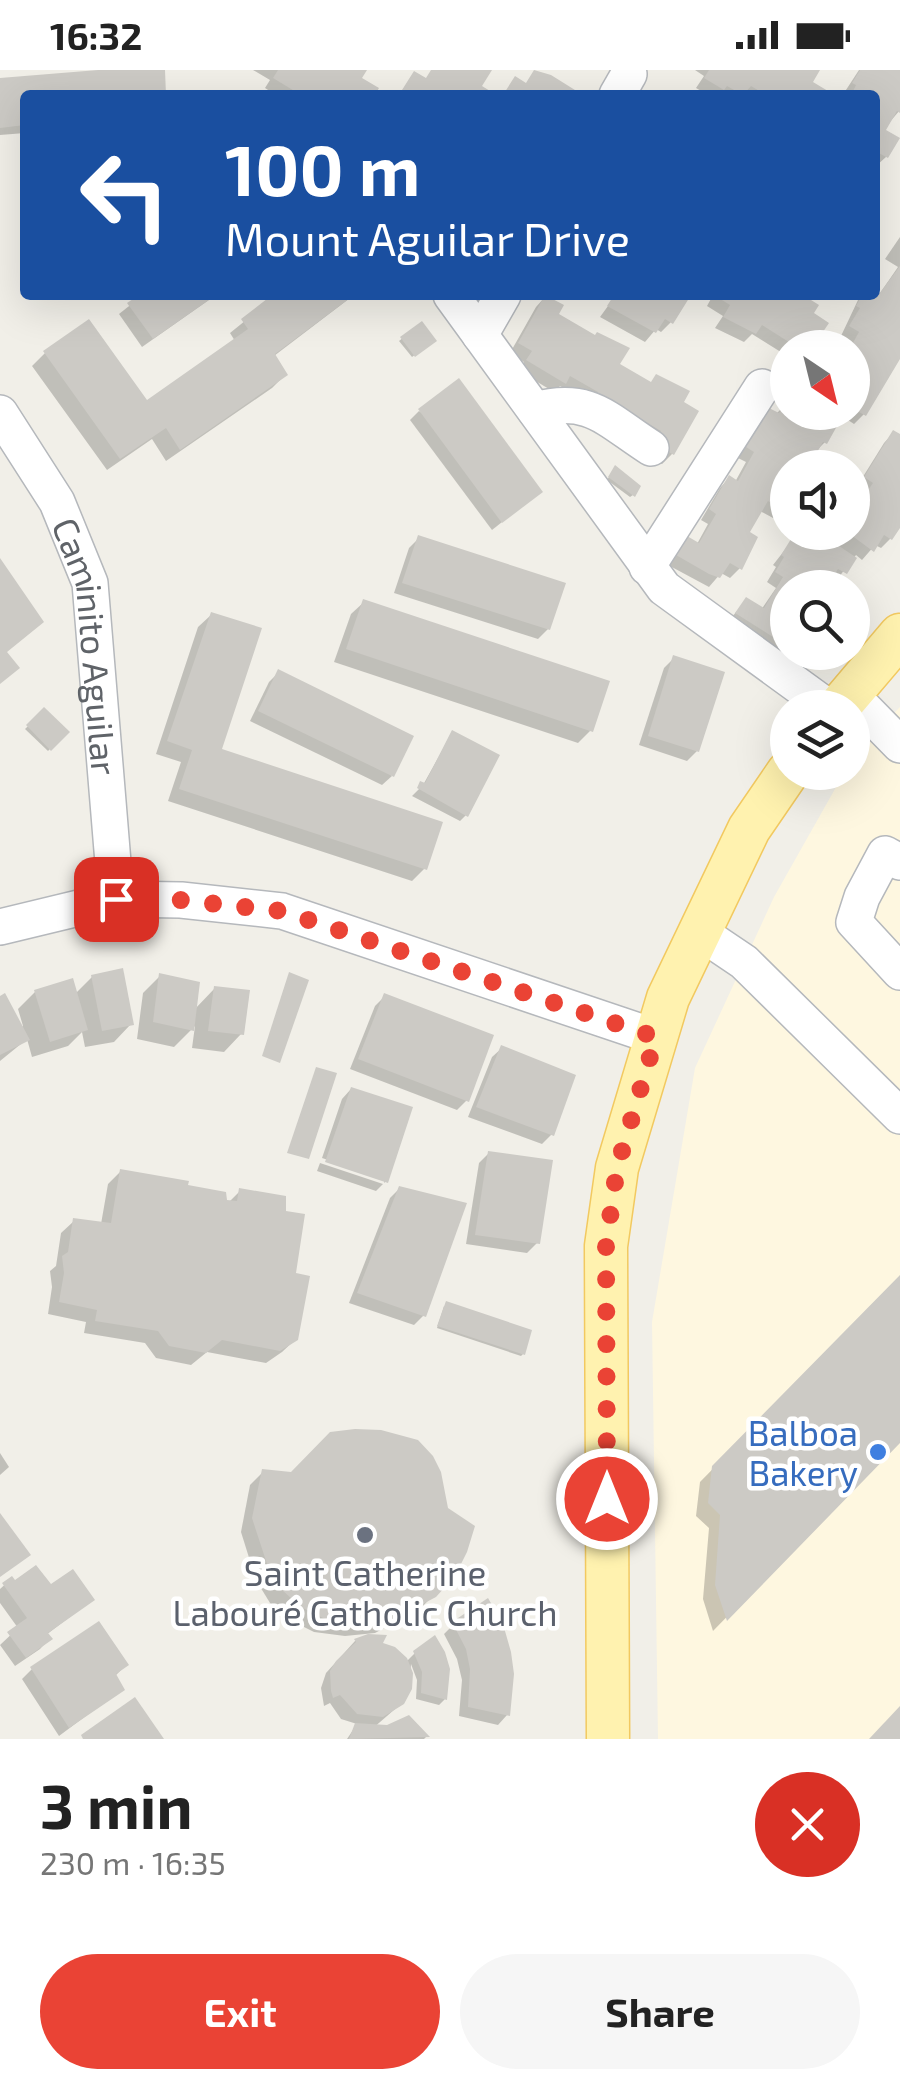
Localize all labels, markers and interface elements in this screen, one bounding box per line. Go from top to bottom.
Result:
text: 16:32 [50,12,142,58]
text: 100 m [225,126,420,210]
icon: left [60,130,190,260]
text: Mount Aguilar Drive [225,211,630,265]
north arrow [770,330,870,430]
map controls [770,330,870,790]
button: sound [770,450,870,550]
street label: Caminito Aguilar [45,511,127,777]
button: search [770,570,870,670]
button: layers [770,690,870,790]
pin [74,857,159,942]
icon: arrive [89,872,144,927]
place label: Balboa Bakery [748,1411,858,1493]
marker: Balboa Bakery [867,1441,889,1463]
position arrow [555,1447,659,1551]
marker: Saint Catherine Labouré Catholic Church [354,1524,376,1546]
place label: Saint Catherine Labouré Catholic Church [172,1551,558,1633]
text: 3 min [40,1769,192,1841]
button: close [755,1772,860,1877]
text: 230 m · 16:35 [40,1843,226,1881]
button: Exit [40,1954,440,2069]
button: Share [460,1954,860,2069]

